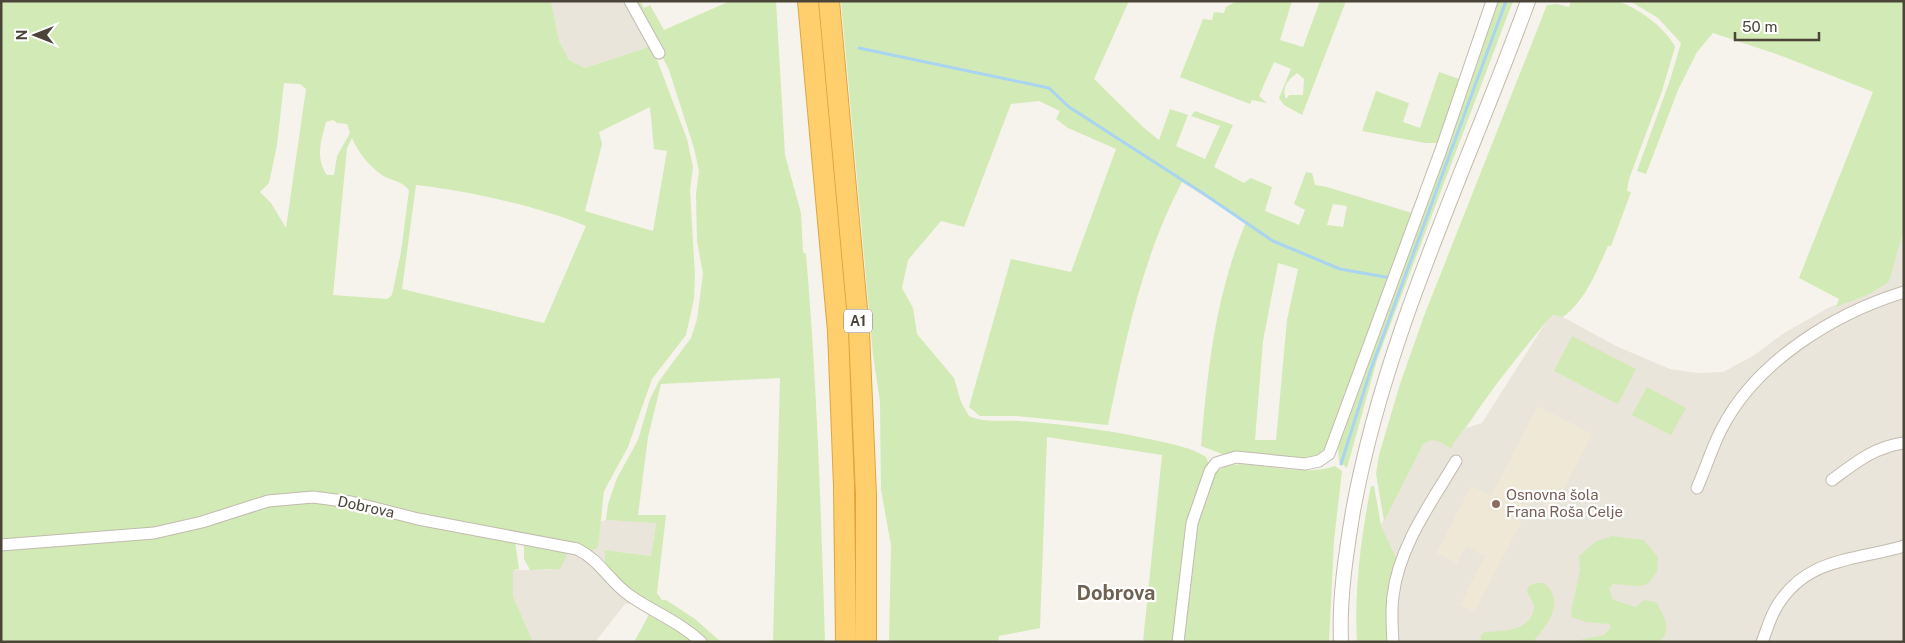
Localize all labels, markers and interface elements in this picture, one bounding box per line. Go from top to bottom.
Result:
north arrow [10,10,60,60]
scale bar [1735,10,1819,42]
text: 50 m [1742,18,1777,35]
text: N [14,30,30,40]
road number: A1 [844,310,872,332]
place label: Osnovna šola Frana Roša Celje [1506,486,1623,520]
street label: Dobrova [336,492,396,521]
marker: Osnovna šola Frana Roša Celje [1490,498,1502,510]
district label: Dobrova [1077,581,1155,605]

